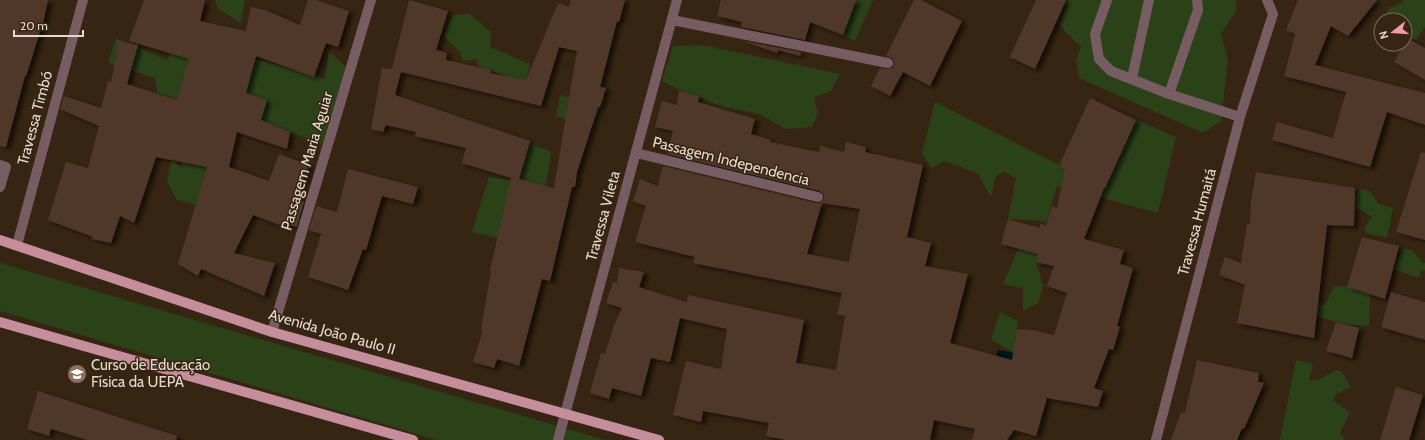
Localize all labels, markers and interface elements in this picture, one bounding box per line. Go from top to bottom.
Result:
scale bar [14,12,83,38]
north arrow [1373,12,1413,52]
text: 20 m [20,18,48,33]
text: N [1376,29,1391,41]
street label: Travessa Timbó [14,69,56,167]
street label: Passagem Maria Aguiar [277,89,337,233]
street label: Passagem Independencia [651,133,812,189]
street label: Travessa Humaitá [1174,166,1220,278]
street label: Travessa Vileta [582,168,624,263]
street label: Avenida João Paulo II [267,305,397,359]
place label: Curso de Educação Física da UEPA [91,356,210,391]
school or university icon: Curso de Educação Física da UEPA [66,363,88,385]

